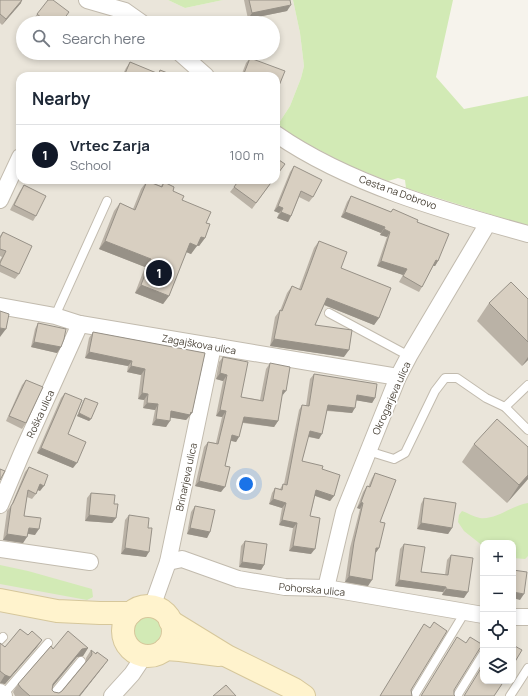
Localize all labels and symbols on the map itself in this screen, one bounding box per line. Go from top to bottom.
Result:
street label: Cesta na Dobrovo [357,171,439,213]
pin: 1 [146,258,172,288]
street label: Zagajškova ulica [161,331,237,357]
street label: Okrogarjeva ulica [369,359,413,437]
street label: Roška ulica [23,388,57,440]
street label: Brinarjeva ulica [172,442,200,512]
your location [236,474,256,494]
street label: Pohorska ulica [278,579,346,599]

